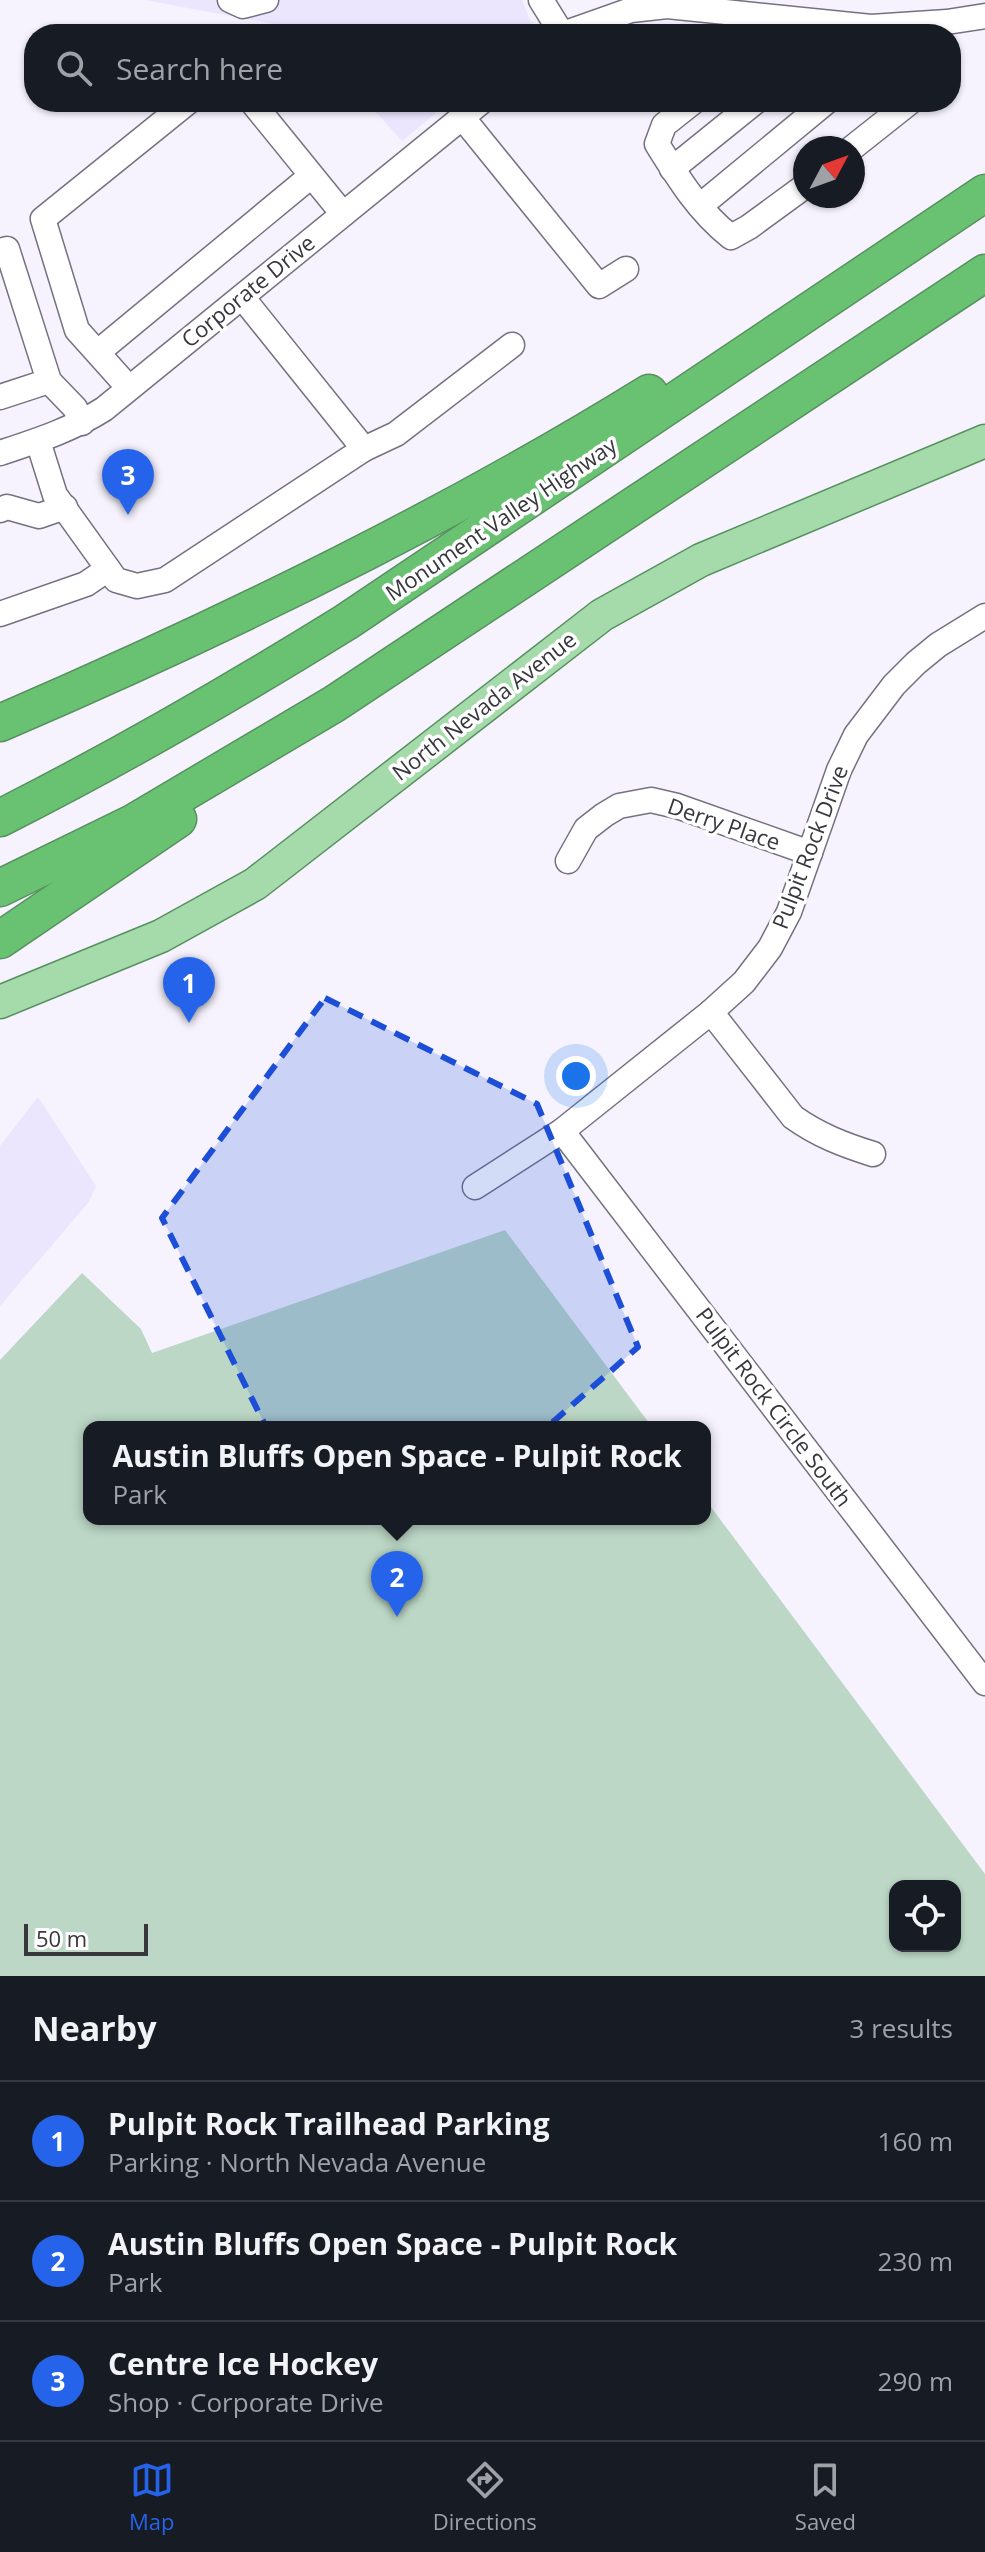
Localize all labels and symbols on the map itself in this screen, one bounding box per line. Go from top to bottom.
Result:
north arrow [793,136,865,208]
street label: Corporate Drive [174,227,320,353]
street label: Monument Valley Highway [379,429,623,607]
pin: 3 [102,449,154,515]
street label: North Nevada Avenue [385,624,582,787]
street label: Pulpit Rock Drive [764,760,854,933]
street label: Derry Place [664,790,784,856]
pin: 1 [163,957,215,1023]
your location [556,1056,596,1096]
street label: Pulpit Rock Circle South [690,1301,860,1512]
pin: 2 [371,1551,423,1617]
scale bar [24,1920,148,1956]

